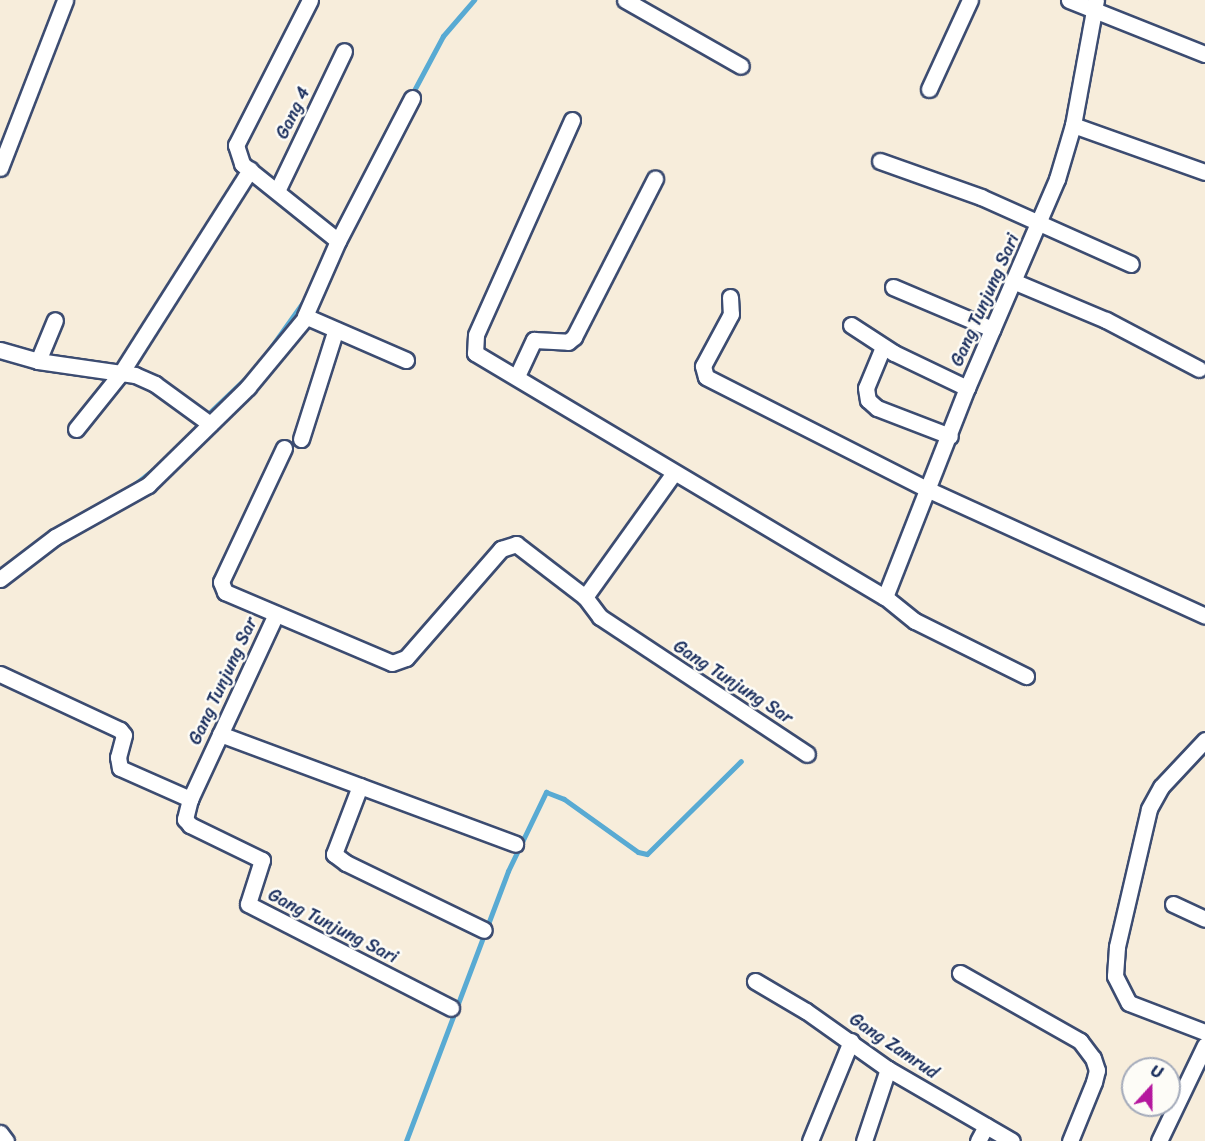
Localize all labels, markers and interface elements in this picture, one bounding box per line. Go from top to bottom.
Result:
street label: Gang 4 [271,84,315,142]
street label: Gang Tunjung Sari [946,230,1024,370]
street label: Gang Tunjung Sar [184,614,262,748]
street label: Gang Tunjung Sar [669,635,797,729]
street label: Gang Tunjung Sari [264,884,402,968]
street label: Gang Zamrud [845,1008,943,1084]
text: U [1147,1056,1167,1087]
north arrow [1121,1057,1181,1117]

